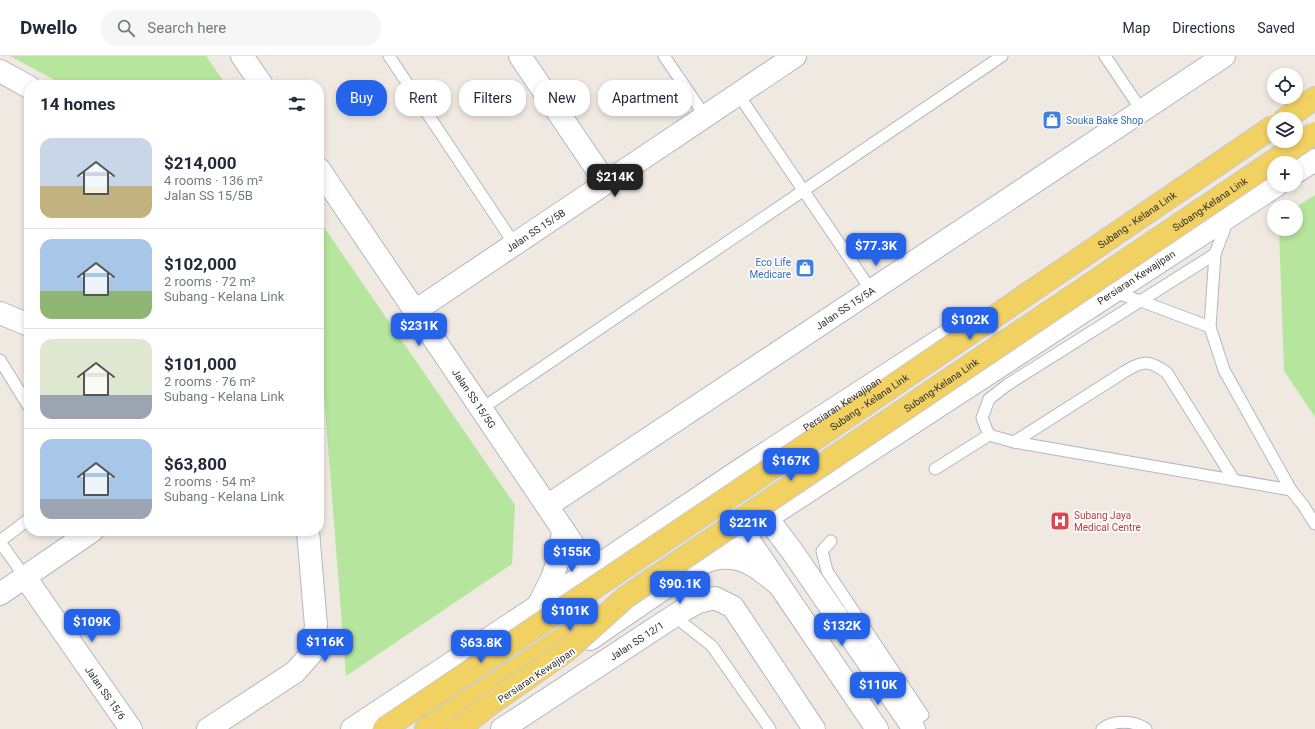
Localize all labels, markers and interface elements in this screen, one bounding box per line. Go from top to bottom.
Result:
search box [101,10,381,46]
text: Dwello [20,16,77,39]
icon: search [115,17,137,39]
text: Search here [147,19,226,37]
text: Map [1123,20,1150,36]
text: Directions [1172,20,1235,36]
text: Saved [1257,20,1295,36]
map controls [1267,68,1303,236]
button: locate [1267,68,1303,104]
chip: Buy [336,80,387,116]
chip: Rent [395,80,451,116]
chip: Filters [459,80,526,116]
chip: New [534,80,590,116]
chip: Apartment [598,80,692,116]
icon: filters [286,93,308,115]
text: 14 homes [40,94,116,114]
shop icon: Souka Bake Shop [1041,109,1063,131]
button: layers [1267,112,1303,148]
place label: Souka Bake Shop [1066,115,1144,126]
text: $214,000 [164,153,236,173]
icon: home [72,154,120,202]
button: + [1267,156,1303,192]
pin: $214K [587,164,643,198]
text: $214K [596,169,634,184]
text: 4 rooms · 136 m² [164,173,263,188]
street label: Subang-Kelana Link [1171,175,1250,233]
text: Jalan SS 15/5B [164,188,253,203]
street label: Subang - Kelana Link [1096,189,1179,251]
button: − [1267,200,1303,236]
street label: Jalan SS 15/5B [504,207,567,254]
pin: $77.3K [843,233,909,267]
text: $77.3K [855,238,897,253]
street label: Persiaran Kewajipan [1095,248,1177,307]
text: $102,000 [164,254,236,274]
icon: home [72,255,120,303]
place label: Eco Life Medicare [750,257,791,280]
shop icon: Eco Life Medicare [794,257,816,279]
text: 2 rooms · 72 m² [164,274,256,289]
street label: Jalan SS 15/5A [814,284,878,332]
text: Subang - Kelana Link [164,289,284,304]
pin: $102K [942,307,998,341]
text: $102K [951,312,989,327]
pin: $231K [391,313,447,347]
text: $231K [400,318,438,333]
text: $101,000 [164,354,236,374]
icon: home [72,355,120,403]
street label: Subang-Kelana Link [902,356,982,414]
street label: Jalan SS 15/5G [450,367,498,431]
street label: Subang - Kelana Link [828,371,911,433]
text: 2 rooms · 76 m² [164,374,256,389]
street label: Persiaran Kewajipan [801,375,883,434]
text: Subang - Kelana Link [164,389,284,404]
pin: $167K [763,448,819,482]
text: $167K [772,453,810,468]
text: $63,800 [164,454,227,474]
icon: home [72,455,120,503]
text: 2 rooms · 54 m² [164,474,256,489]
text: Subang - Kelana Link [164,489,284,504]
pin: $221K [720,510,776,544]
hospital icon: Subang Jaya Medical Centre [1049,510,1071,532]
place label: Subang Jaya Medical Centre [1074,510,1141,533]
text: $221K [729,515,767,530]
pin: $155K [544,539,600,573]
text: $155K [553,544,591,559]
pin: $90.1K [647,571,713,605]
text: $90.1K [659,576,701,591]
pin: $101K [542,598,598,632]
text: $101K [551,603,589,618]
pin: $109K [64,609,120,643]
pin: $132K [814,613,870,647]
text: $109K [73,614,111,629]
text: $132K [823,618,861,633]
street label: Jalan SS 12/1 [608,619,666,663]
pin: $116K [297,629,353,663]
pin: $63.8K [448,630,514,664]
text: $116K [306,634,344,649]
text: $63.8K [460,635,502,650]
street label: Persiaran Kewajipan [496,646,577,705]
street label: Jalan SS 15/6 [83,664,128,722]
pin: $110K [850,672,906,706]
text: $110K [859,677,897,692]

